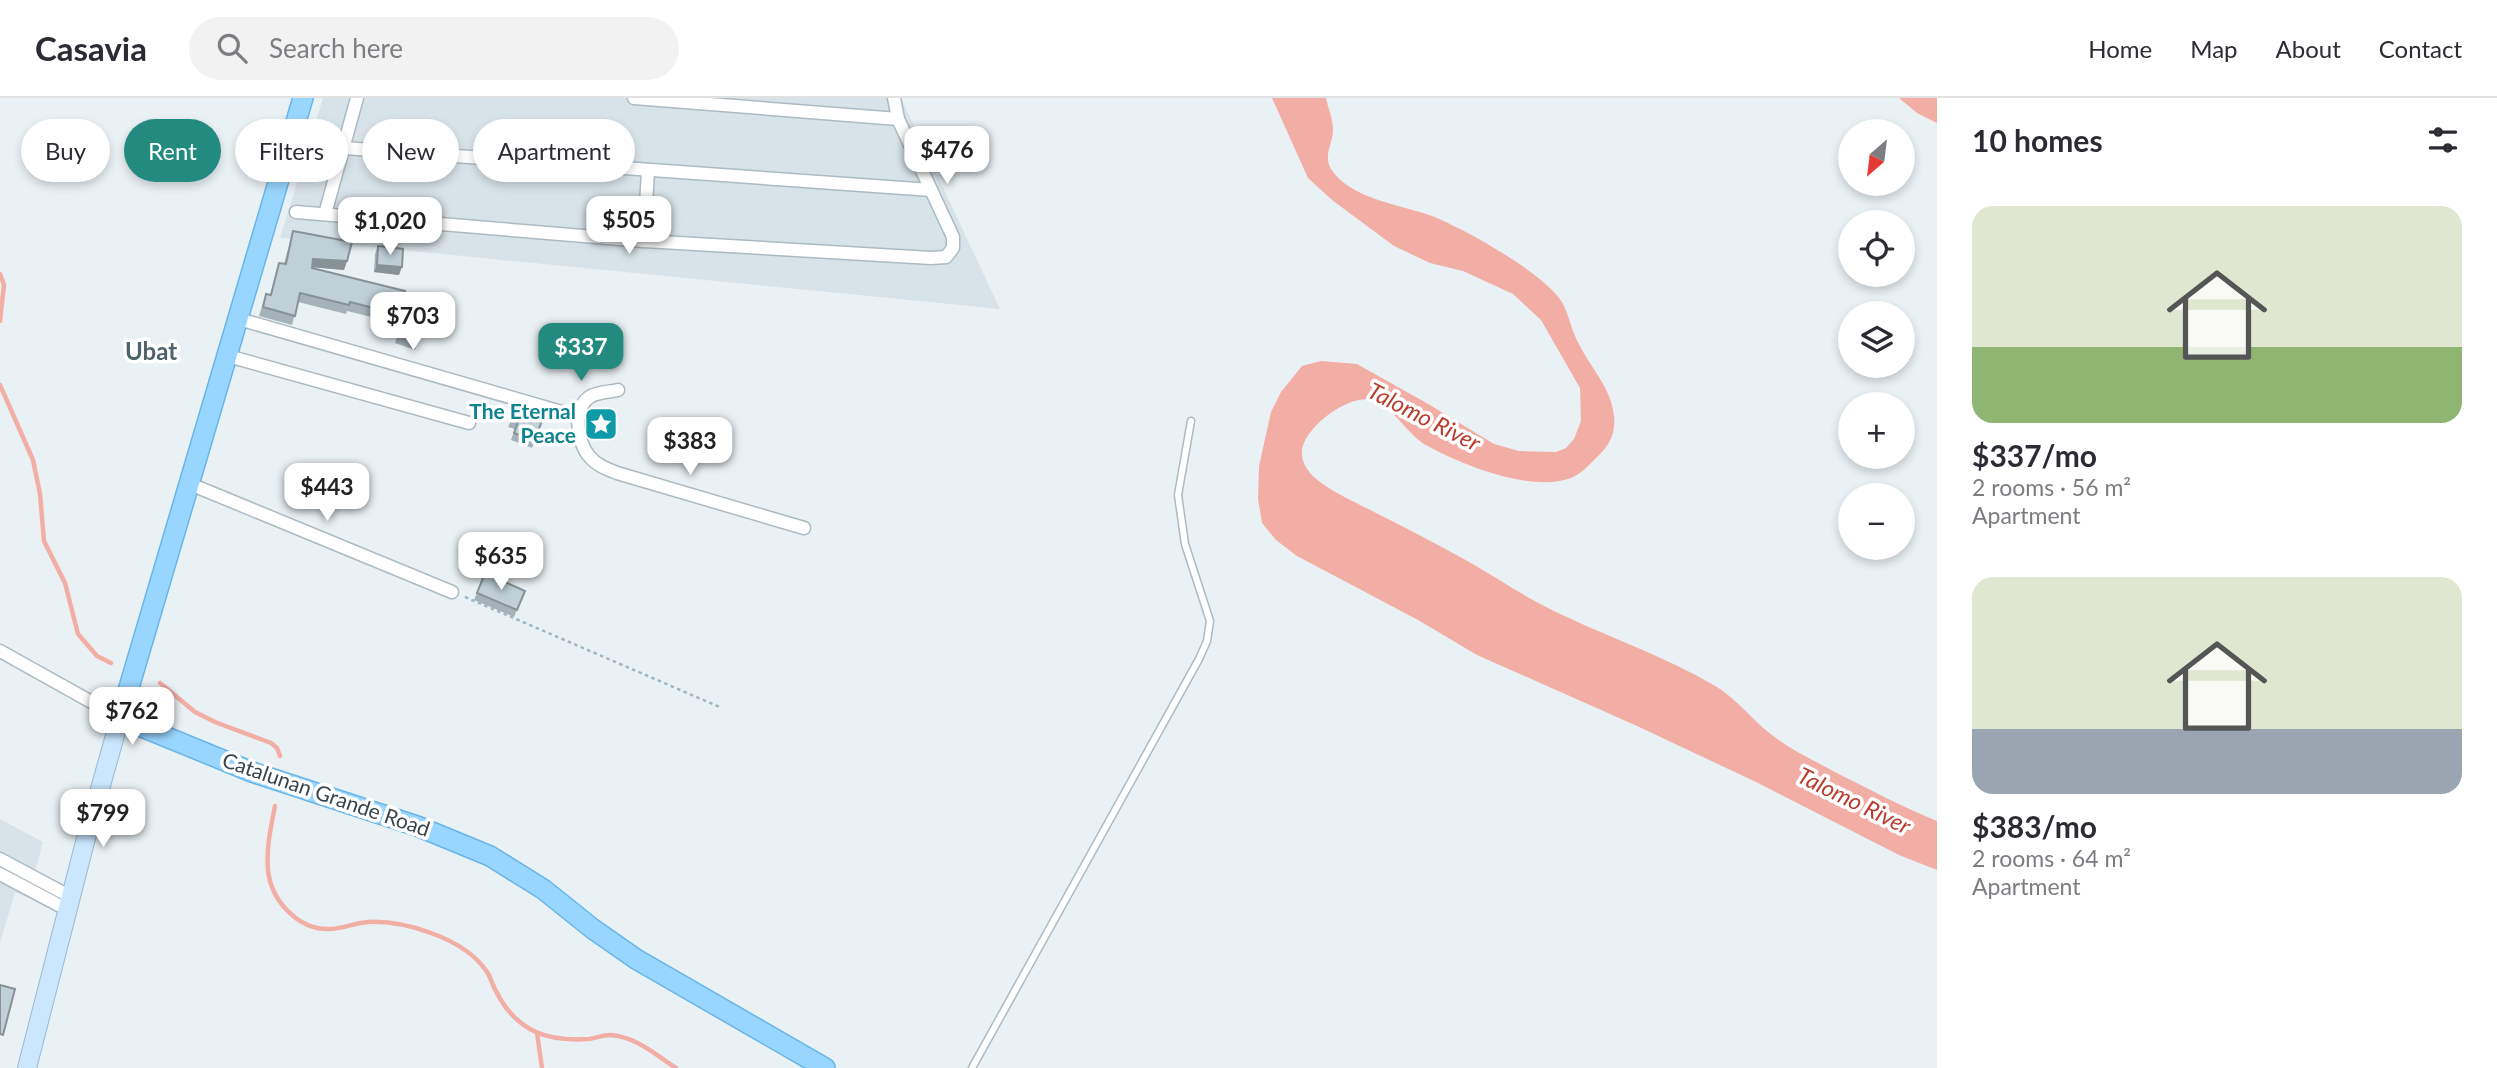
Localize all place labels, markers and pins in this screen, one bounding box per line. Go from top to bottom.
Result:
pin: $476 [906,126,988,186]
pin: $505 [588,197,670,256]
pin: $1,020 [333,198,447,257]
pin: $703 [372,292,454,352]
pin: $337 [540,324,622,383]
place label: The Eternal Peace [469,398,576,447]
place icon: The Eternal Peace [582,405,620,443]
pin: $383 [649,418,731,477]
pin: $443 [286,464,368,523]
pin: $635 [460,532,542,592]
pin: $762 [91,688,173,747]
pin: $799 [62,790,144,849]

